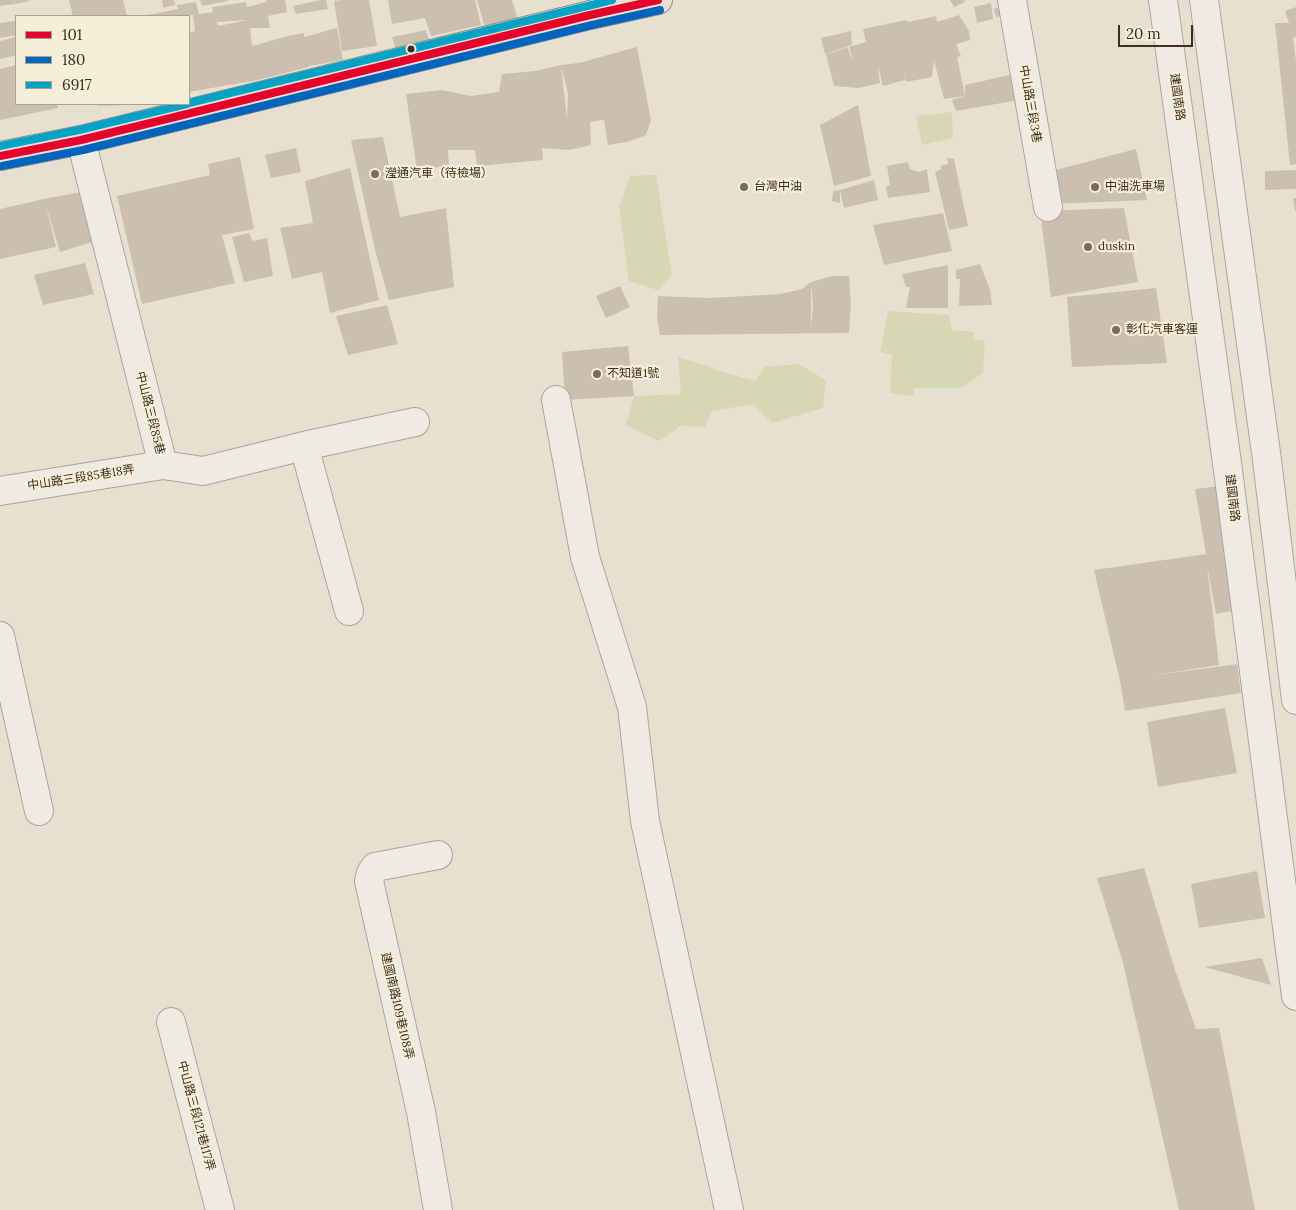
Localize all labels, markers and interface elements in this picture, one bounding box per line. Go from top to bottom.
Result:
legend [15,15,190,105]
scale bar [1121,15,1196,47]
text: 20 m [1126,24,1161,43]
text: 101 [62,25,82,44]
unlabelled marker [406,44,416,54]
text: 180 [62,50,85,69]
street label: 中山路三段3巷 [1016,64,1044,144]
street label: 建國南路 [1167,72,1187,122]
text: 6917 [62,75,92,94]
place label: 瀅通汽車（待檢場） [385,167,493,181]
marker: 瀅通汽車（待檢場） [369,168,381,180]
place label: 台灣中油 [754,180,802,194]
place label: 中油洗車場 [1105,180,1165,194]
marker: 台灣中油 [738,181,750,193]
marker: 中油洗車場 [1089,181,1101,193]
place label: duskin [1098,240,1135,254]
marker: duskin [1082,241,1094,253]
place label: 彰化汽車客運 [1126,323,1198,337]
marker: 彰化汽車客運 [1110,324,1122,336]
place label: 不知道1號 [607,367,659,381]
marker: 不知道1號 [591,368,603,380]
street label: 中山路三段85巷 [133,370,167,456]
street label: 中山路三段85巷18弄 [26,462,136,494]
street label: 建國南路 [1222,473,1242,523]
street label: 建國南路109巷108弄 [378,951,416,1061]
street label: 中山路三段121巷117弄 [174,1059,218,1173]

